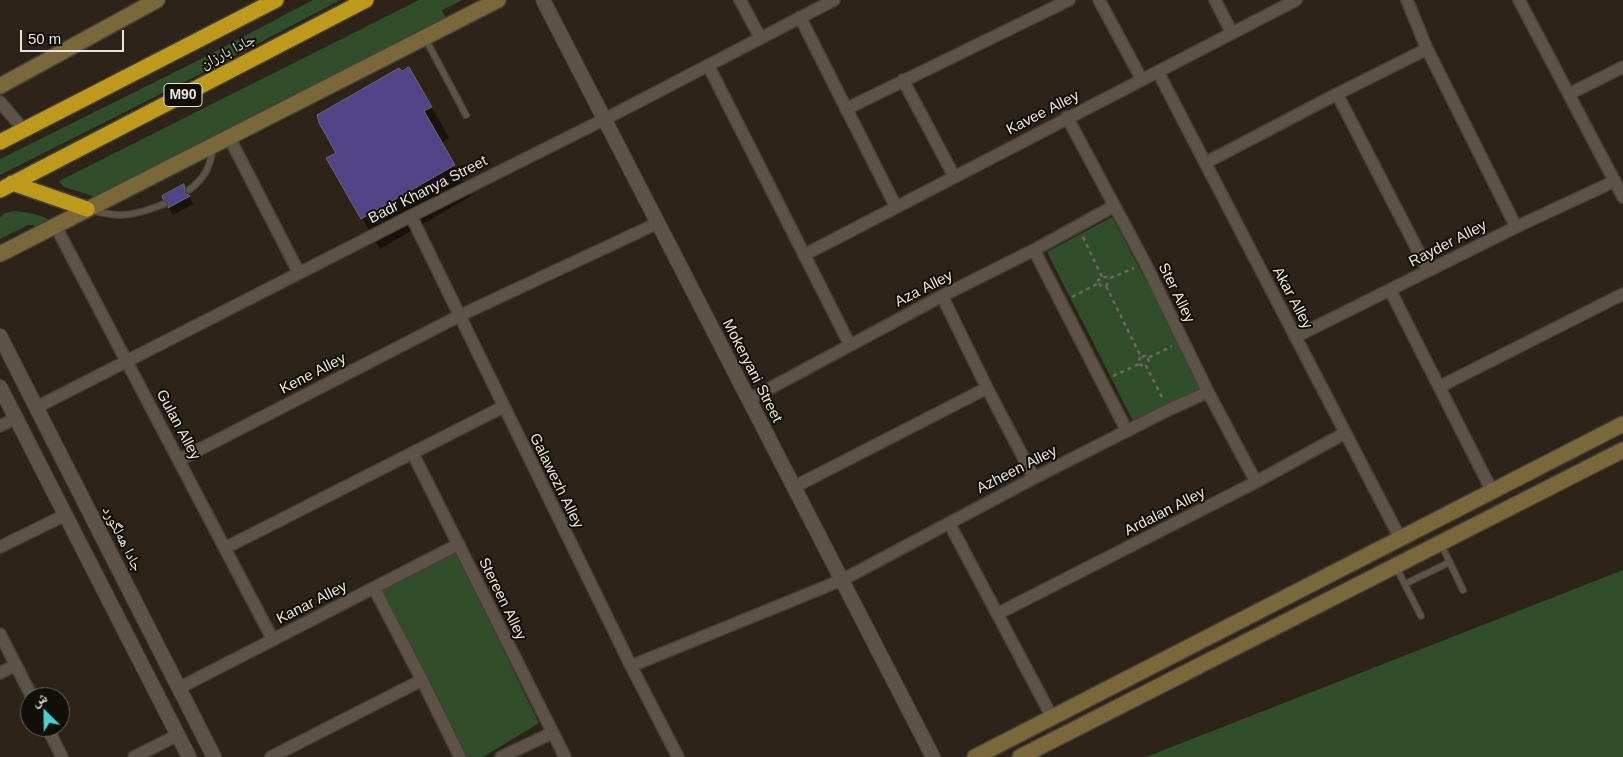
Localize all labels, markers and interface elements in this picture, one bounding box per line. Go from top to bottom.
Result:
scale bar [22,20,126,52]
text: 50 m [28,30,61,47]
street label: جادا بارزان [198,31,258,73]
road number: M90 [164,84,202,106]
street label: Kavee Alley [1004,87,1082,139]
street label: Badr Khanya Street [366,152,490,228]
street label: Rayder Alley [1406,217,1490,271]
street label: Ster Alley [1154,260,1198,326]
street label: Akar Alley [1268,264,1316,332]
street label: Aza Alley [892,267,956,311]
street label: Mokeryani Street [718,316,786,426]
street label: Kene Alley [277,350,349,398]
street label: Gulan Alley [152,387,204,463]
street label: Galawezh Alley [525,431,587,531]
street label: Azheen Alley [974,442,1060,498]
street label: Ardalan Alley [1122,484,1208,540]
street label: جادا هەلگورد [98,503,146,575]
street label: Stereen Alley [474,555,530,643]
street label: Kanar Alley [274,578,350,628]
north arrow [20,687,70,737]
text: ش [30,689,49,709]

